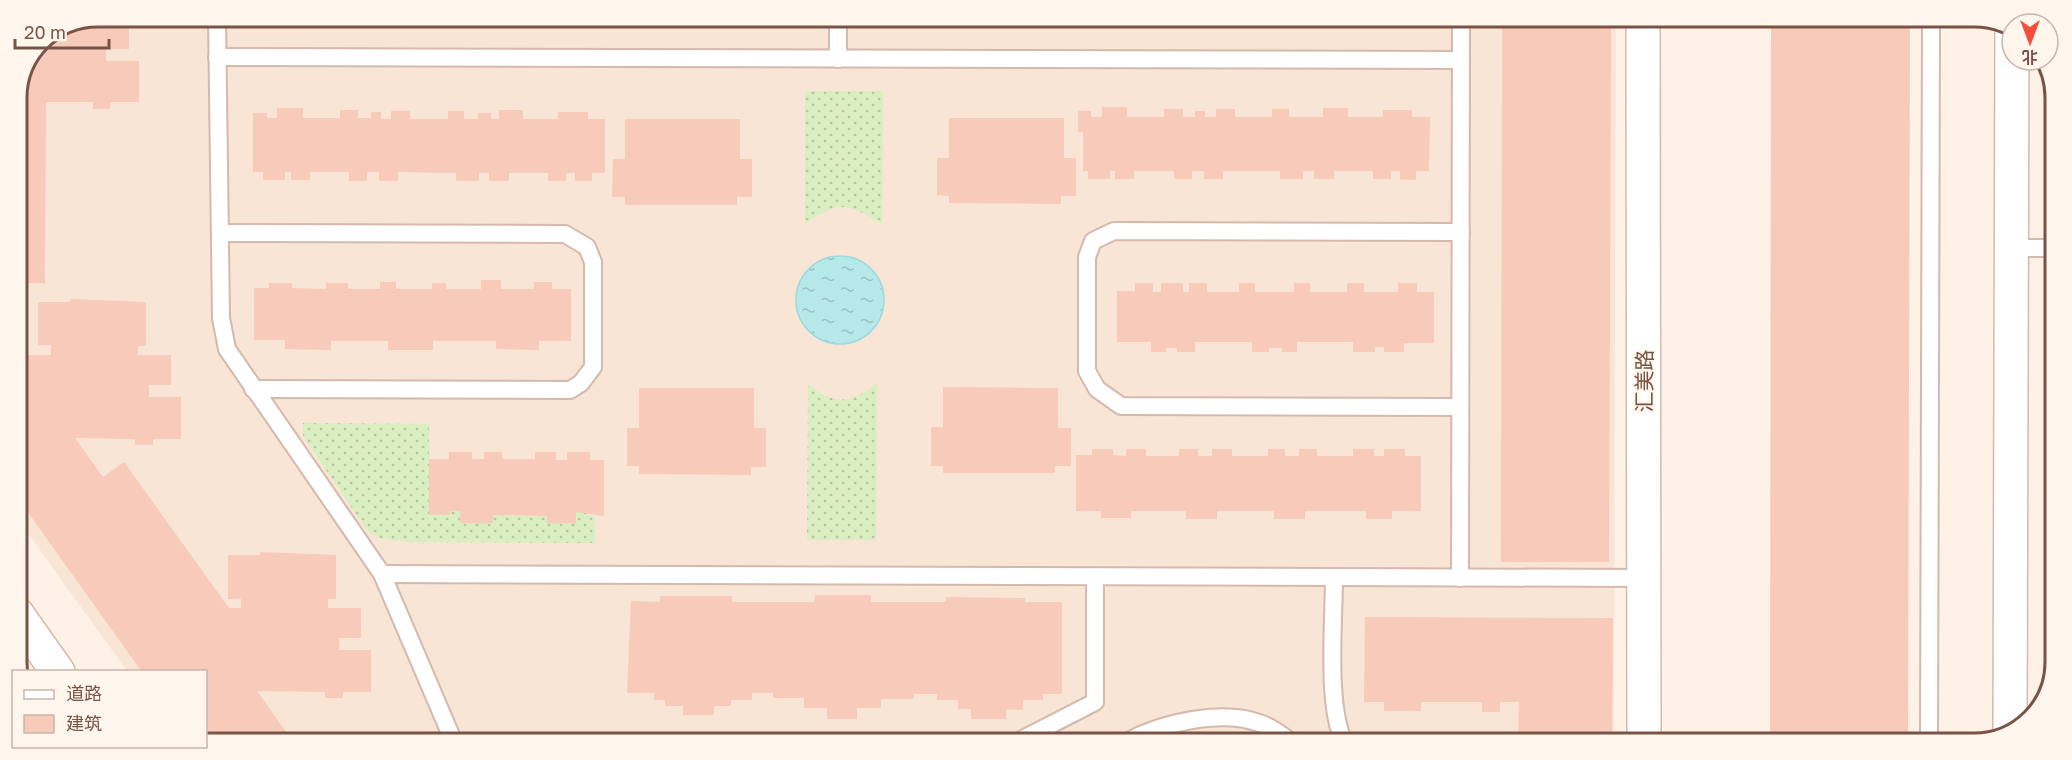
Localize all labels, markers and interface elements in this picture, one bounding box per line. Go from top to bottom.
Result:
scale bar [15,12,110,50]
north arrow [2000,12,2060,72]
text: 20 m [24,21,66,43]
text: 北 [2022,47,2038,67]
street label: 汇美路 [1631,350,1657,413]
legend [12,670,207,748]
text: 道路 [66,682,102,704]
text: 建筑 [66,712,102,734]

